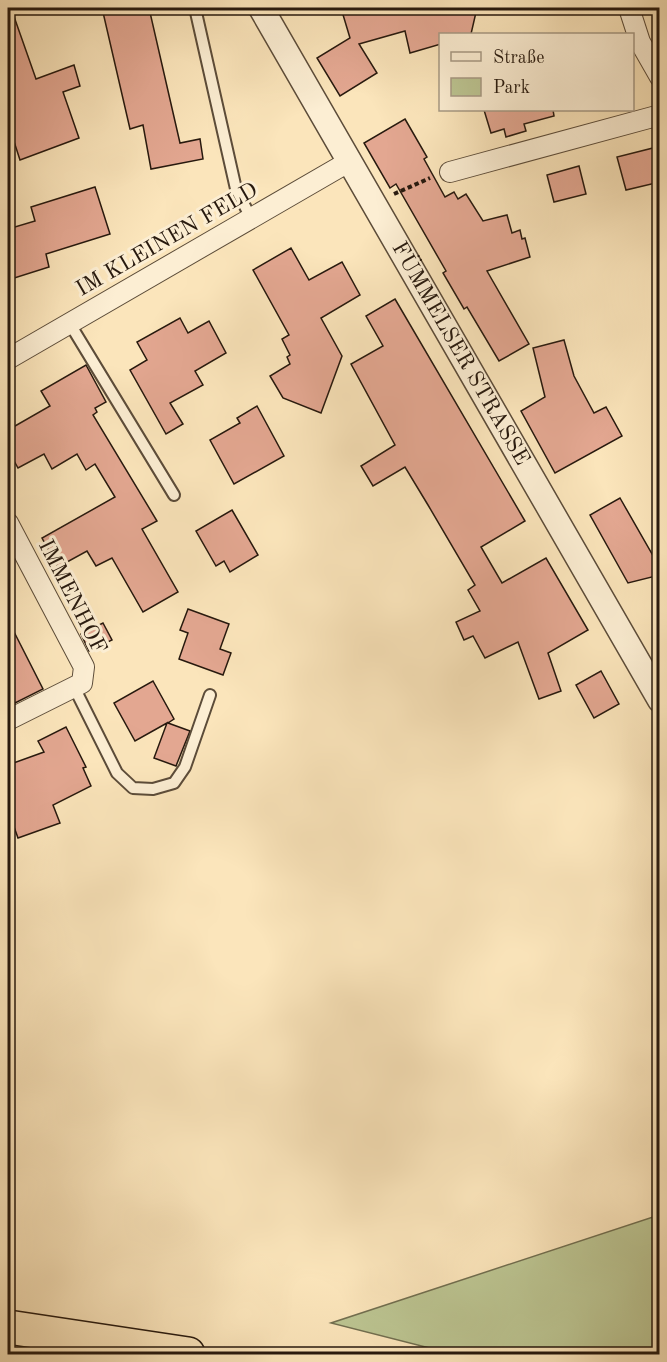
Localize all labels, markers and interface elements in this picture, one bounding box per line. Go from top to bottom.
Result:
legend [439,33,634,111]
text: Straße [493,49,544,67]
text: Park [493,79,530,97]
street label: IM KLEINEN FELD [72,179,262,301]
street label: FÜMMELSER STRASSE [387,238,533,469]
street label: IMMENHOF [34,536,110,658]

